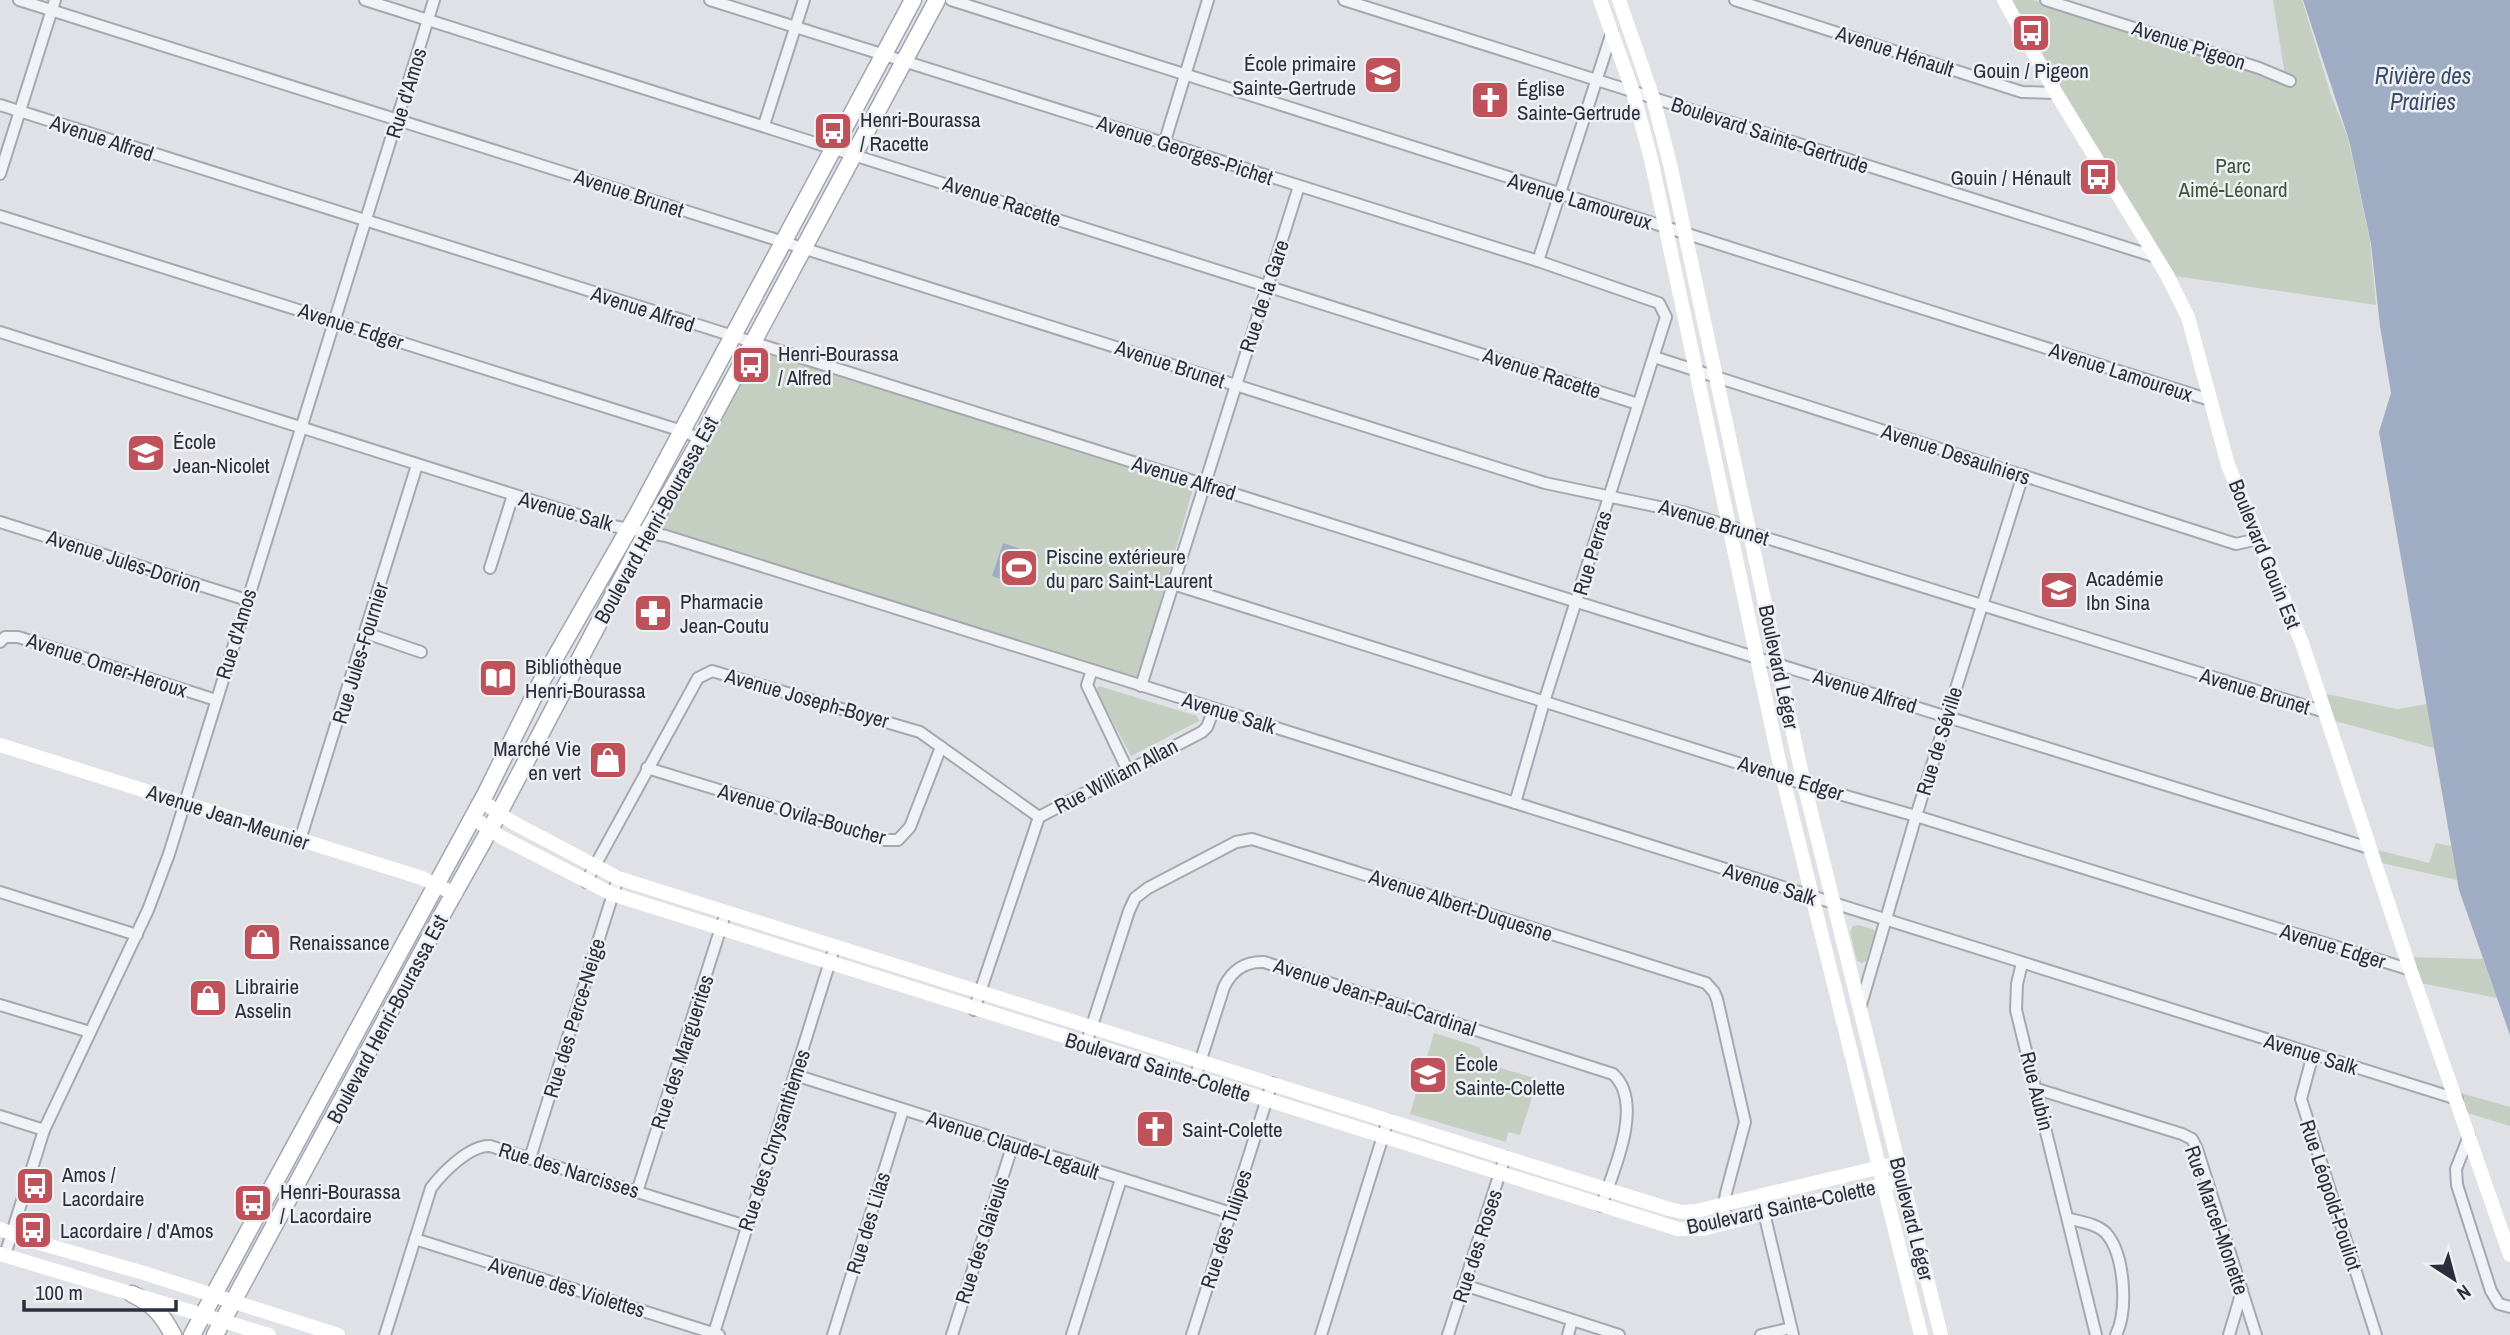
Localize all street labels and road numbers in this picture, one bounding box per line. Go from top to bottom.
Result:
street label: Avenue Pigeon [2128,13,2249,77]
street label: Avenue Hénault [1831,18,1958,84]
street label: Rue d'Amos [378,44,434,142]
street label: Boulevard Sainte-Gertrude [1668,89,1872,181]
street label: Avenue Alfred [46,107,157,168]
street label: Avenue Georges-Pichet [1092,108,1277,192]
street label: Avenue Brunet [570,161,688,224]
street label: Avenue Lamoureux [1504,165,1656,237]
street label: Avenue Racette [938,168,1065,234]
street label: Rue de la Gare [1232,236,1296,356]
street label: Avenue Alfred [587,278,698,339]
street label: Avenue Edger [294,295,407,357]
street label: Avenue Brunet [1111,332,1229,395]
street label: Avenue Lamoureux [2045,335,2197,409]
street label: Avenue Racette [1478,340,1605,406]
street label: Boulevard Henri-Bourassa Est [587,411,725,629]
street label: Avenue Desaulniers [1877,416,2034,492]
street label: Avenue Alfred [1128,448,1239,507]
street label: Boulevard Gouin Est [2222,475,2308,633]
street label: Avenue Salk [515,484,617,538]
street label: Avenue Brunet [1654,491,1773,553]
street label: Rue Perras [1565,507,1619,599]
street label: Avenue Jules-Dorion [42,522,205,600]
street label: Rue Jules-Fournier [325,578,395,727]
street label: Rue d'Amos [208,585,264,683]
street label: Boulevard Léger [1752,602,1806,732]
street label: Avenue Omer-Heroux [22,625,191,705]
street label: Avenue Joseph-Boyer [721,660,893,735]
street label: Avenue Brunet [2195,660,2314,722]
street label: Avenue Alfred [1809,661,1920,720]
street label: Rue de Séville [1909,683,1969,799]
street label: Avenue Salk [1178,685,1280,741]
street label: Rue William Allan [1049,731,1183,821]
street label: Avenue Edger [1734,748,1848,808]
street label: Avenue Ovila-Boucher [714,776,889,852]
street label: Avenue Jean-Meunier [142,777,313,857]
street label: Avenue Salk [1719,855,1821,913]
street label: Avenue Albert-Duquesne [1365,861,1556,948]
street label: Boulevard Henri-Bourassa Est [320,909,454,1128]
street label: Avenue Edger [2276,916,2390,976]
street label: Rue des Perce-Neige [536,935,612,1101]
street label: Avenue Jean-Paul-Cardinal [1269,950,1480,1043]
street label: Rue des Marguerites [643,971,721,1133]
street label: Boulevard Sainte-Colette [1062,1025,1254,1109]
street label: Avenue Salk [2260,1026,2362,1082]
street label: Rue des Chrysanthèmes [731,1045,817,1235]
street label: Rue Aubin [2013,1048,2061,1134]
street label: Avenue Claude-Legault [922,1103,1103,1187]
street label: Rue Léopold-Pouliot [2293,1116,2369,1274]
street label: Rue des Narcisses [495,1135,643,1205]
street label: Rue Marcel-Monette [2178,1142,2256,1298]
street label: Boulevard Léger [1883,1154,1941,1284]
street label: Rue des Tulipes [1193,1166,1259,1292]
street label: Rue des Lilas [839,1168,897,1278]
street label: Rue des Glaïeuls [948,1173,1016,1307]
street label: Boulevard Sainte-Colette [1684,1173,1878,1241]
street label: Rue des Roses [1445,1186,1509,1306]
street label: Avenue des Violettes [484,1249,649,1325]

